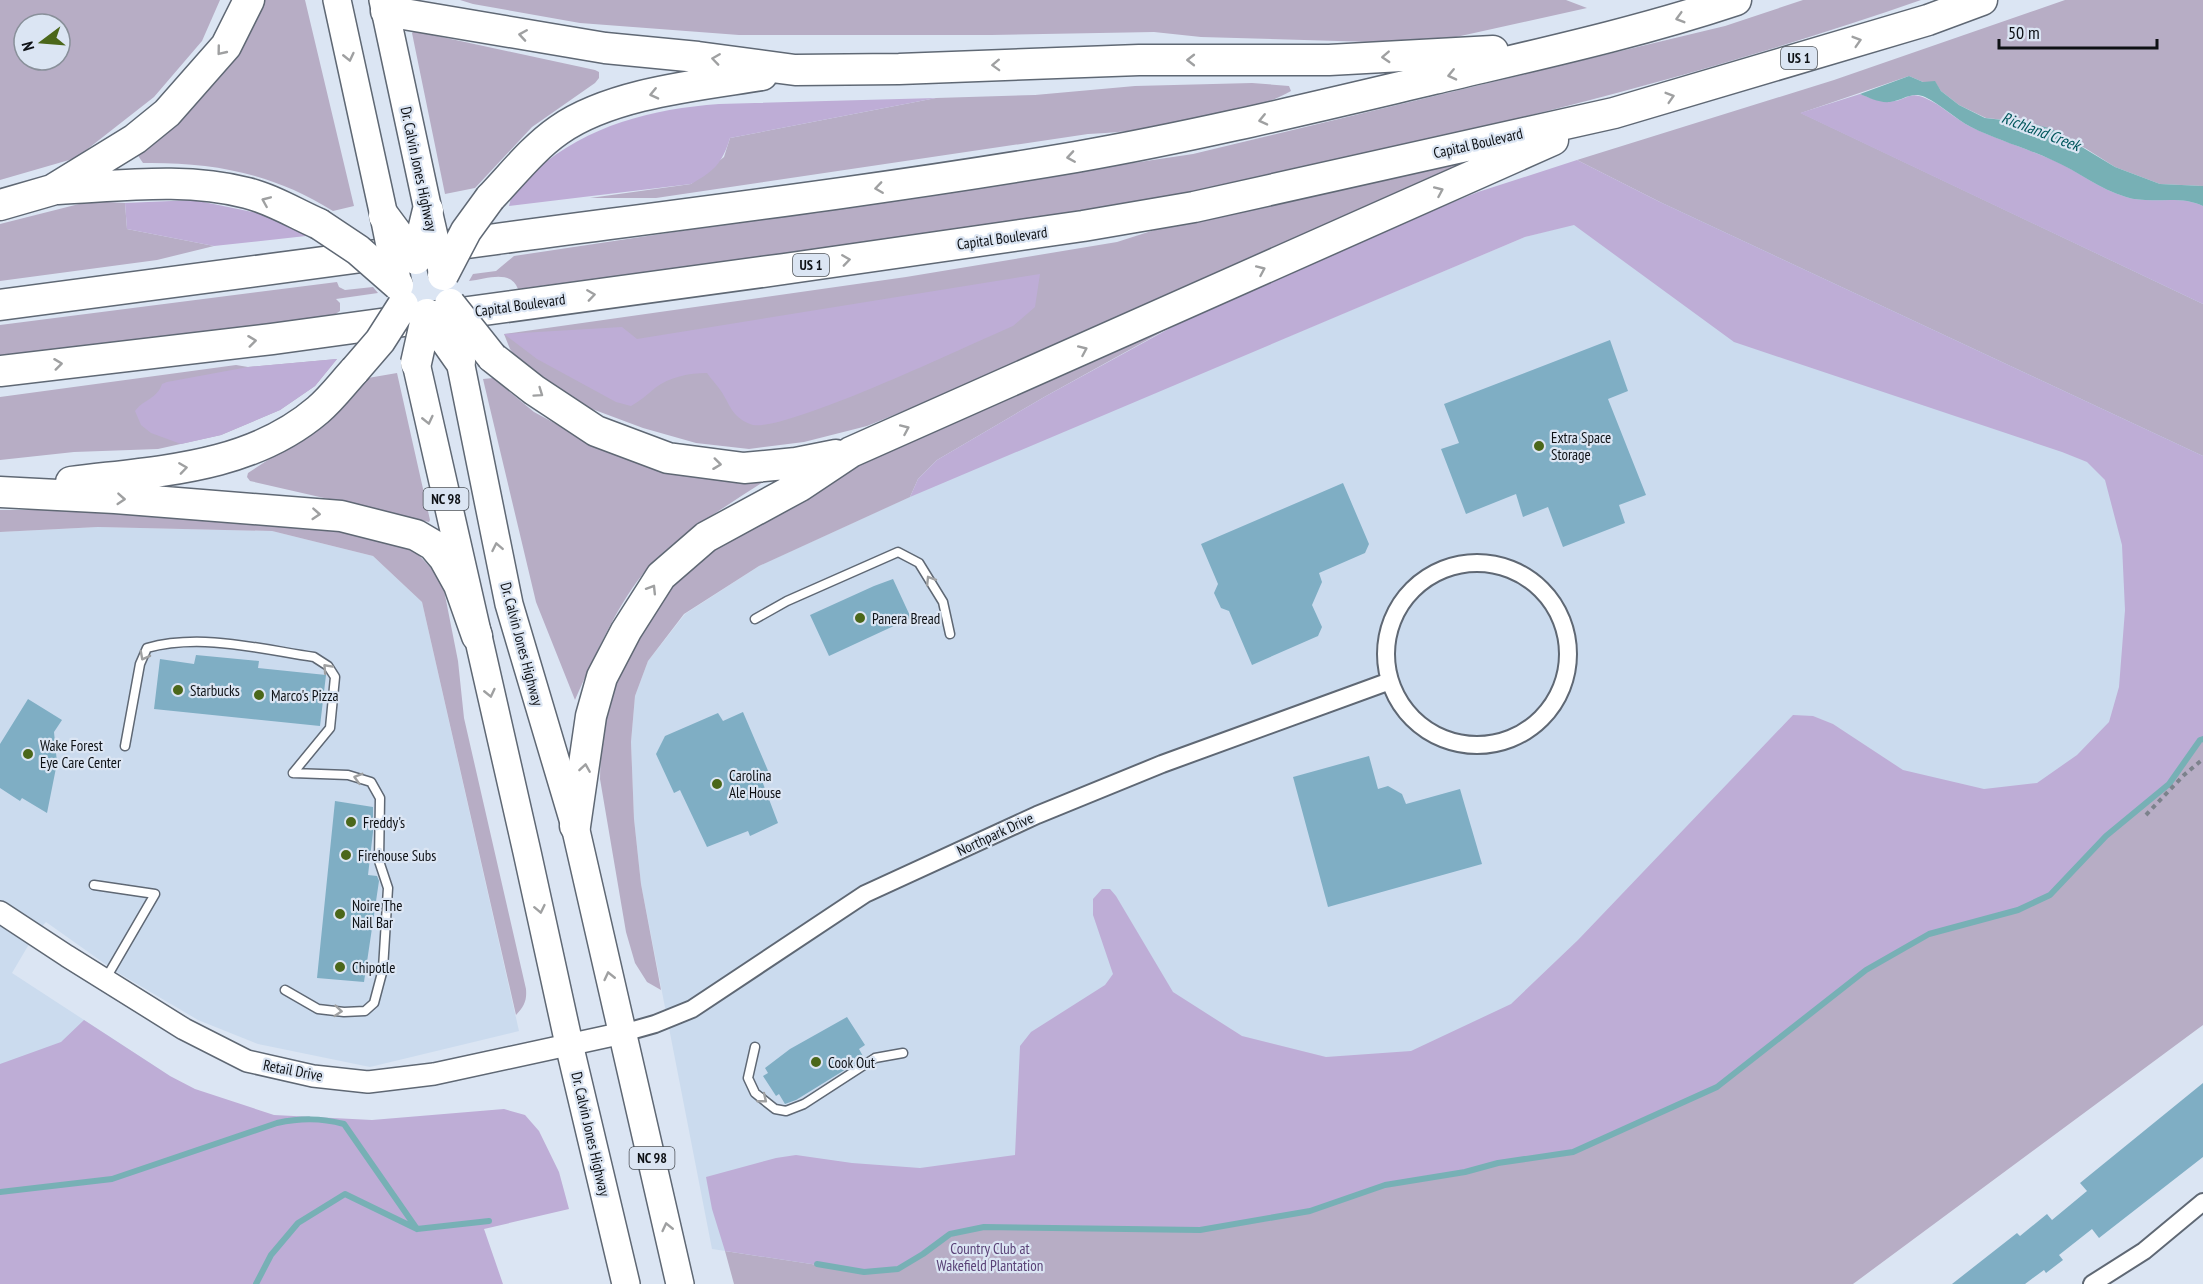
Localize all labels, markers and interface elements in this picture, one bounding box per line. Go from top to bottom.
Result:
one-way arrow [1675,11,1686,23]
north arrow [12,12,72,72]
scale bar [1999,12,2156,50]
text: 50 m [2008,21,2040,44]
one-way arrow [518,29,528,42]
one-way arrow [1851,36,1861,48]
text: N [17,39,38,53]
one-way arrow [218,44,229,55]
road number: US 1 [1781,47,1817,69]
one-way arrow [1382,50,1391,63]
one-way arrow [342,52,355,62]
one-way arrow [711,53,721,66]
one-way arrow [1187,54,1196,66]
one-way arrow [992,59,1001,71]
one-way arrow [1447,67,1457,80]
one-way arrow [650,86,660,99]
one-way arrow [1664,92,1675,104]
street label: Dr. Calvin Jones Highway [396,105,442,233]
water label: Richland Creek [1999,107,2085,156]
one-way arrow [1258,112,1268,125]
street label: Capital Boulevard [1431,123,1525,163]
one-way arrow [1067,151,1076,163]
one-way arrow [874,181,883,193]
one-way arrow [1433,186,1444,198]
one-way arrow [261,196,272,208]
street label: Capital Boulevard [956,222,1048,254]
road number: US 1 [793,254,829,276]
one-way arrow [842,255,851,267]
one-way arrow [1255,266,1266,278]
street label: Capital Boulevard [474,289,566,321]
one-way arrow [586,290,595,302]
one-way arrow [247,335,256,348]
one-way arrow [1076,345,1087,357]
one-way arrow [54,358,63,371]
one-way arrow [532,386,543,397]
one-way arrow [421,415,434,425]
one-way arrow [898,424,909,436]
place label: Extra Space Storage [1551,428,1611,464]
marker: Extra Space Storage [1532,439,1546,453]
one-way arrow [712,458,721,470]
one-way arrow [178,462,188,475]
road number: NC 98 [424,488,468,510]
one-way arrow [117,492,126,505]
one-way arrow [311,507,320,520]
one-way arrow [491,542,504,552]
one-way arrow [925,576,937,586]
street label: Dr. Calvin Jones Highway [496,580,548,708]
one-way arrow [645,585,657,595]
place label: Panera Bread [872,609,940,628]
marker: Panera Bread [853,611,867,625]
one-way arrow [140,650,151,660]
one-way arrow [323,665,334,675]
place label: Starbucks [190,681,240,700]
marker: Starbucks [171,683,185,697]
place label: Marco's Pizza [271,686,339,705]
marker: Marco's Pizza [252,688,266,702]
one-way arrow [483,688,496,698]
place label: Wake Forest Eye Care Center [40,736,122,772]
marker: Wake Forest Eye Care Center [21,747,35,761]
one-way arrow [578,764,590,773]
place label: Carolina Ale House [729,766,781,802]
one-way arrow [353,773,363,785]
marker: Carolina Ale House [710,777,724,791]
street label: Northpark Drive [954,808,1036,860]
place label: Freddy's [363,813,405,832]
marker: Freddy's [344,815,358,829]
place label: Firehouse Subs [358,846,436,865]
marker: Firehouse Subs [339,848,353,862]
place label: Noire The Nail Bar [352,896,402,932]
one-way arrow [532,904,545,914]
marker: Noire The Nail Bar [333,907,347,921]
place label: Chipotle [352,958,396,977]
marker: Chipotle [333,960,347,974]
one-way arrow [604,971,617,981]
one-way arrow [334,1004,343,1017]
place label: Cook Out [828,1053,875,1072]
street label: Retail Drive [262,1055,324,1085]
marker: Cook Out [809,1055,823,1069]
street label: Dr. Calvin Jones Highway [567,1070,615,1198]
one-way arrow [756,1092,767,1103]
road number: NC 98 [630,1147,674,1169]
one-way arrow [662,1222,675,1232]
park label: Country Club at Wakefield Plantation [937,1239,1043,1275]

